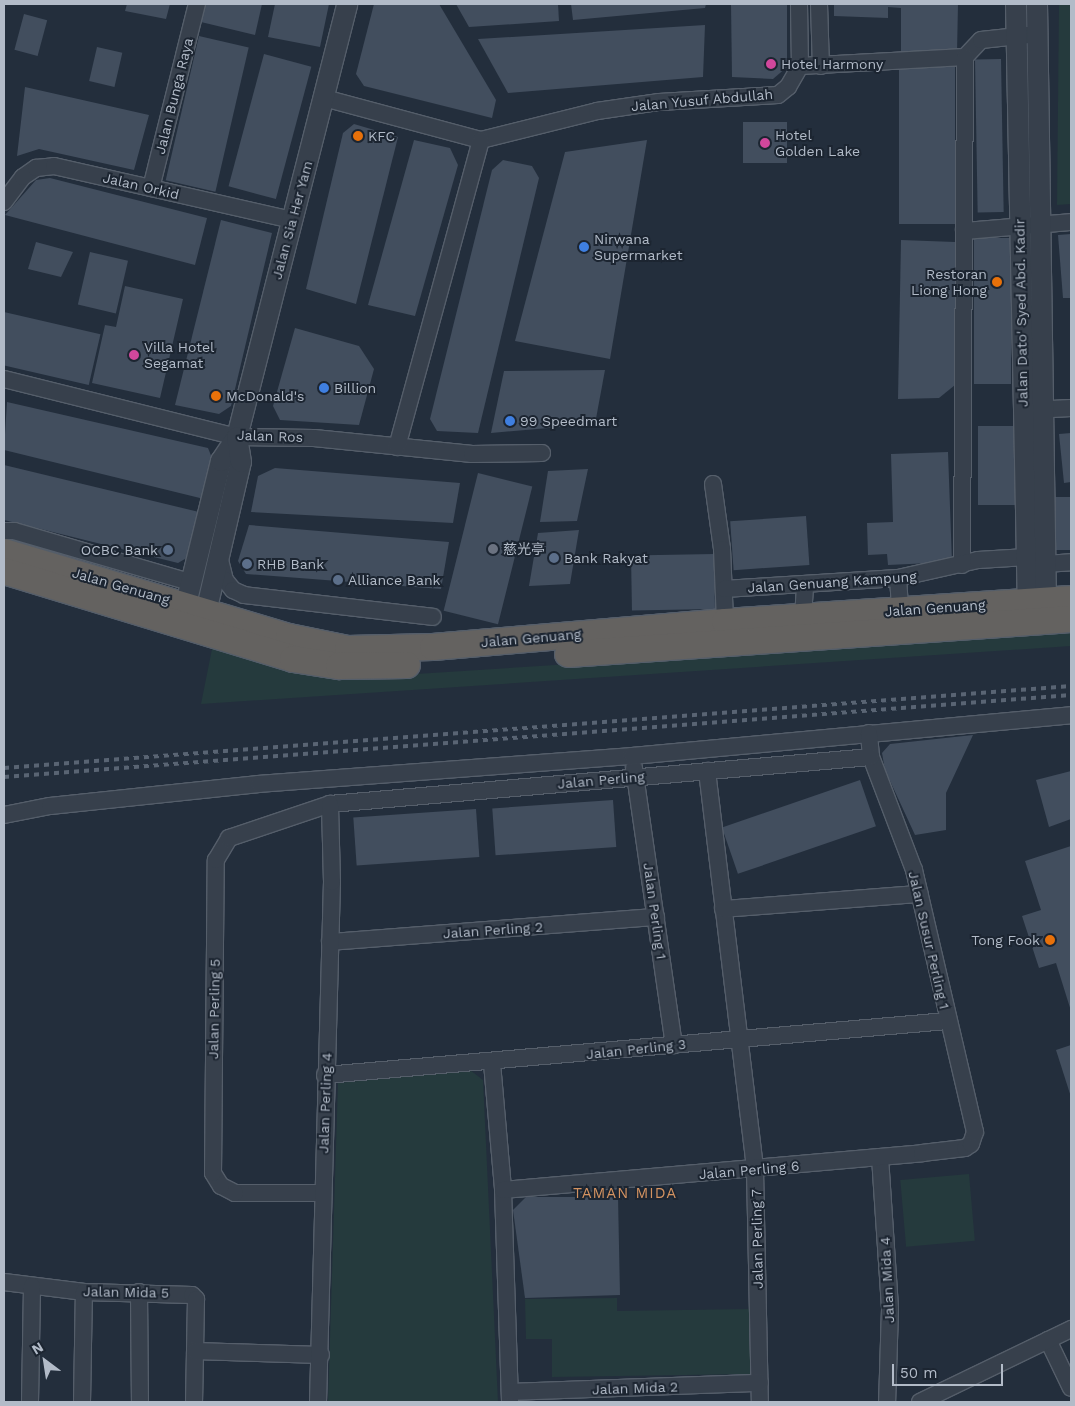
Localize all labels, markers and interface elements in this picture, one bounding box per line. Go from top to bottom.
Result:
street label: Jalan Bunga Raya [151,36,197,156]
place label: Hotel Harmony [781,56,884,72]
marker: Hotel Harmony [765,58,777,70]
street label: Jalan Yusuf Abdullah [630,85,774,115]
place label: Hotel Golden Lake [775,127,860,160]
place label: KFC [368,128,395,144]
marker: KFC [352,130,364,142]
marker: Hotel Golden Lake [759,137,771,149]
street label: Jalan Sia Her Yam [268,158,316,282]
street label: Jalan Orkid [101,169,181,203]
street label: Jalan Dato' Syed Abd. Kadir [1011,218,1031,408]
place label: Nirwana Supermarket [594,231,683,264]
marker: Nirwana Supermarket [578,241,590,253]
place label: Restoran Liong Hong [911,266,987,298]
marker: Restoran Liong Hong [991,276,1003,288]
place label: Villa Hotel Segamat [144,339,215,372]
marker: Villa Hotel Segamat [128,349,140,361]
place label: Billion [334,380,376,396]
marker: Billion [318,382,330,394]
place label: McDonald's [226,388,304,404]
marker: McDonald's [210,390,222,402]
place label: 99 Speedmart [520,413,617,429]
marker: 99 Speedmart [504,415,516,427]
street label: Jalan Ros [237,426,303,446]
place label: 慈光亭 [503,541,545,557]
place label: OCBC Bank [81,542,158,558]
marker: 慈光亭 [487,543,499,555]
marker: OCBC Bank [162,544,174,556]
place label: Bank Rakyat [564,550,648,566]
marker: Bank Rakyat [548,552,560,564]
place label: RHB Bank [257,556,324,572]
marker: RHB Bank [241,558,253,570]
street label: Jalan Genuang [70,564,172,608]
street label: Jalan Genuang Kampung [747,568,917,596]
place label: Alliance Bank [348,572,440,588]
marker: Alliance Bank [332,574,344,586]
street label: Jalan Genuang [884,596,986,620]
street label: Jalan Genuang [480,625,582,651]
street label: Jalan Perling [557,768,645,792]
street label: Jalan Perling 1 [640,861,670,961]
street label: Jalan Susur Perling 1 [905,869,953,1011]
street label: Jalan Perling 2 [442,918,544,942]
place label: Tong Fook [971,932,1040,948]
marker: Tong Fook [1044,934,1056,946]
street label: Jalan Perling 5 [205,959,223,1059]
street label: Jalan Perling 3 [585,1035,687,1063]
street label: Jalan Perling 4 [315,1052,335,1154]
street label: Jalan Perling 6 [698,1157,800,1183]
district label: TAMAN MIDA [572,1185,678,1203]
street label: Jalan Perling 7 [748,1189,766,1289]
street label: Jalan Mida 4 [876,1236,898,1324]
street label: Jalan Mida 5 [83,1283,169,1301]
north arrow [20,1336,70,1386]
text: N [29,1339,46,1358]
scale bar [895,1354,1006,1386]
text: 50 m [900,1364,937,1382]
street label: Jalan Mida 2 [591,1378,679,1398]

